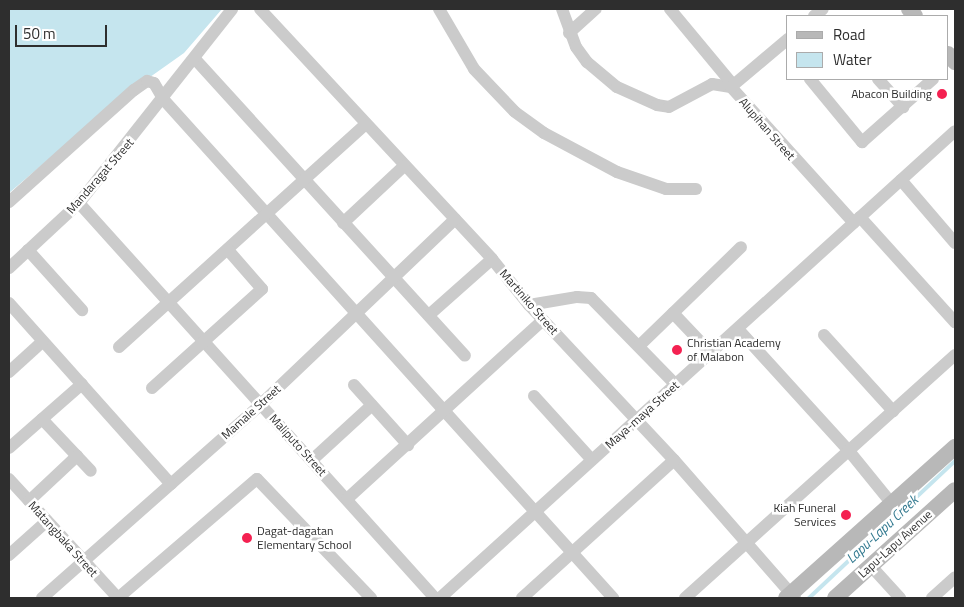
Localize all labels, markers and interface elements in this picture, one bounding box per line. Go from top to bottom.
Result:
scale bar [18,15,110,47]
legend [786,15,949,80]
text: 50 m [23,22,56,45]
text: Road [833,23,865,46]
text: Water [833,48,872,71]
place label: Abacon Building [851,87,932,101]
marker: Abacon Building [936,88,948,100]
street label: Alupihan Street [736,95,798,163]
street label: Mandaragat Street [63,135,137,217]
street label: Martiniko Street [497,266,561,338]
place label: Christian Academy of Malabon [687,336,781,364]
marker: Christian Academy of Malabon [671,344,683,356]
street label: Maya-maya Street [602,378,682,452]
street label: Mamale Street [218,382,284,442]
street label: Maliputo Street [266,411,330,479]
water label: Lapu-Lapu Creek [843,491,921,567]
street label: Matangbaka Street [25,498,101,580]
place label: Kiah Funeral Services [774,501,836,529]
street label: Lapu-Lapu Avenue [855,507,935,581]
marker: Kiah Funeral Services [840,509,852,521]
place label: Dagat-dagatan Elementary School [257,524,351,552]
marker: Dagat-dagatan Elementary School [241,532,253,544]

